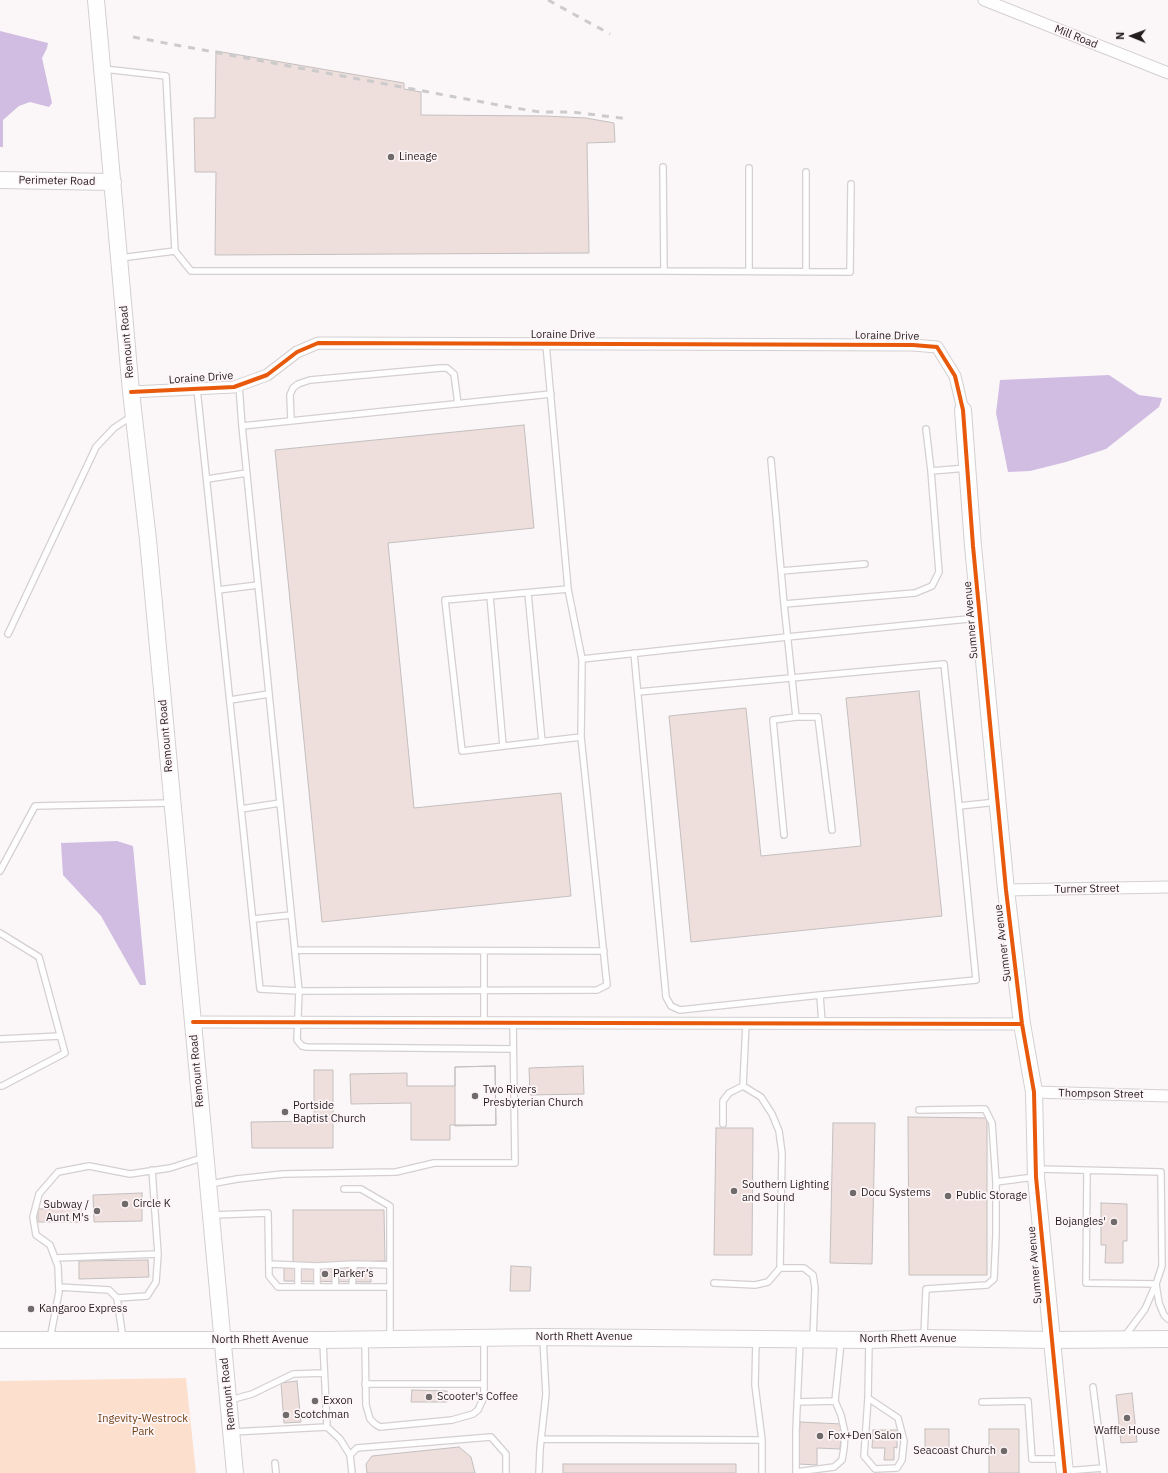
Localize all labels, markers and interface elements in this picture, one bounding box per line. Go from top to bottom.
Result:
north arrow [1112,16,1152,56]
street label: Mill Road [1052,22,1100,52]
text: N [1113,32,1127,40]
place label: Lineage [399,150,437,164]
marker: Lineage [386,152,396,162]
street label: Perimeter Road [19,174,95,188]
street label: Remount Road [117,305,137,379]
street label: Loraine Drive [531,328,595,342]
street label: Loraine Drive [855,329,919,343]
street label: Loraine Drive [168,369,234,387]
street label: Sumner Avenue [961,581,981,659]
street label: Remount Road [156,699,176,773]
street label: Turner Street [1054,882,1120,896]
street label: Sumner Avenue [992,904,1014,982]
street label: Remount Road [187,1034,207,1108]
place label: Two Rivers Presbyterian Church [483,1083,583,1109]
street label: Thompson Street [1058,1087,1144,1101]
marker: Two Rivers Presbyterian Church [470,1091,480,1101]
place label: Portside Baptist Church [293,1099,366,1125]
marker: Portside Baptist Church [280,1107,290,1117]
place label: Southern Lighting and Sound [742,1178,829,1204]
marker: Southern Lighting and Sound [729,1186,739,1196]
place label: Docu Systems [861,1186,931,1200]
marker: Docu Systems [848,1188,858,1198]
place label: Public Storage [956,1189,1027,1203]
marker: Public Storage [943,1191,953,1201]
place label: Circle K [133,1197,171,1211]
place label: Subway / Aunt M's [44,1198,89,1224]
marker: Circle K [120,1199,130,1209]
marker: Subway / Aunt M's [92,1206,102,1216]
place label: Bojangles' [1055,1215,1106,1229]
marker: Bojangles' [1109,1217,1119,1227]
street label: Sumner Avenue [1025,1226,1045,1304]
place label: Parker’s [333,1267,374,1281]
marker: Parker’s [320,1269,330,1279]
place label: Kangaroo Express [39,1302,128,1316]
marker: Kangaroo Express [26,1304,36,1314]
street label: North Rhett Avenue [536,1330,632,1344]
street label: North Rhett Avenue [860,1332,956,1346]
street label: North Rhett Avenue [212,1333,308,1347]
street label: Remount Road [218,1357,238,1431]
place label: Scooter's Coffee [437,1390,518,1404]
marker: Scooter's Coffee [424,1392,434,1402]
place label: Exxon [323,1394,353,1408]
marker: Exxon [310,1396,320,1406]
place label: Scotchman [294,1408,349,1422]
marker: Scotchman [281,1410,291,1420]
park label: Ingevity-Westrock Park [98,1412,188,1438]
marker: Waffle House [1122,1413,1132,1423]
place label: Waffle House [1094,1424,1160,1438]
place label: Fox+Den Salon [828,1429,902,1443]
marker: Fox+Den Salon [815,1431,825,1441]
place label: Seacoast Church [913,1444,996,1458]
marker: Seacoast Church [999,1446,1009,1456]

